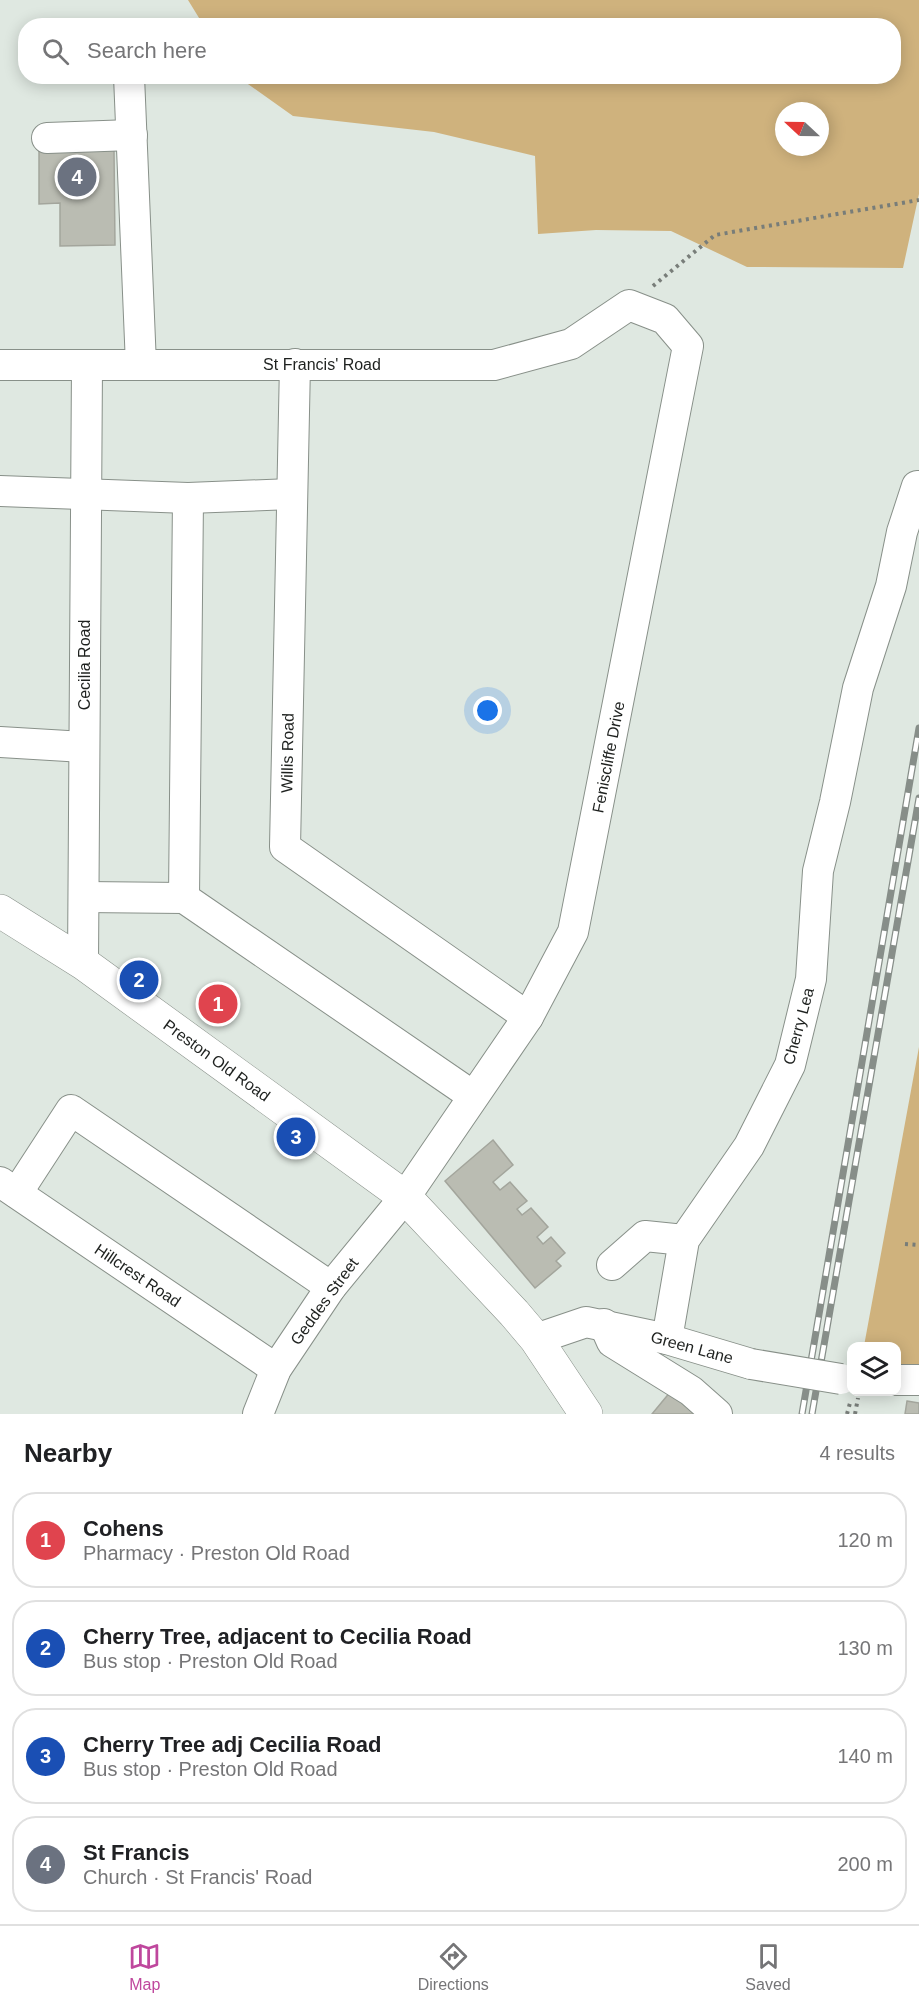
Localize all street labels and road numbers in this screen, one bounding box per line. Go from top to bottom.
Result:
street label: St Francis' Road [263,356,381,373]
street label: Cecilia Road [76,620,93,710]
street label: Feniscliffe Drive [589,700,628,814]
street label: Willis Road [278,713,297,793]
street label: Cherry Lea [780,986,817,1067]
street label: Preston Old Road [160,1016,273,1105]
street label: Hillcrest Road [92,1241,184,1310]
street label: Geddes Street [287,1254,362,1348]
street label: Green Lane [649,1328,735,1367]

